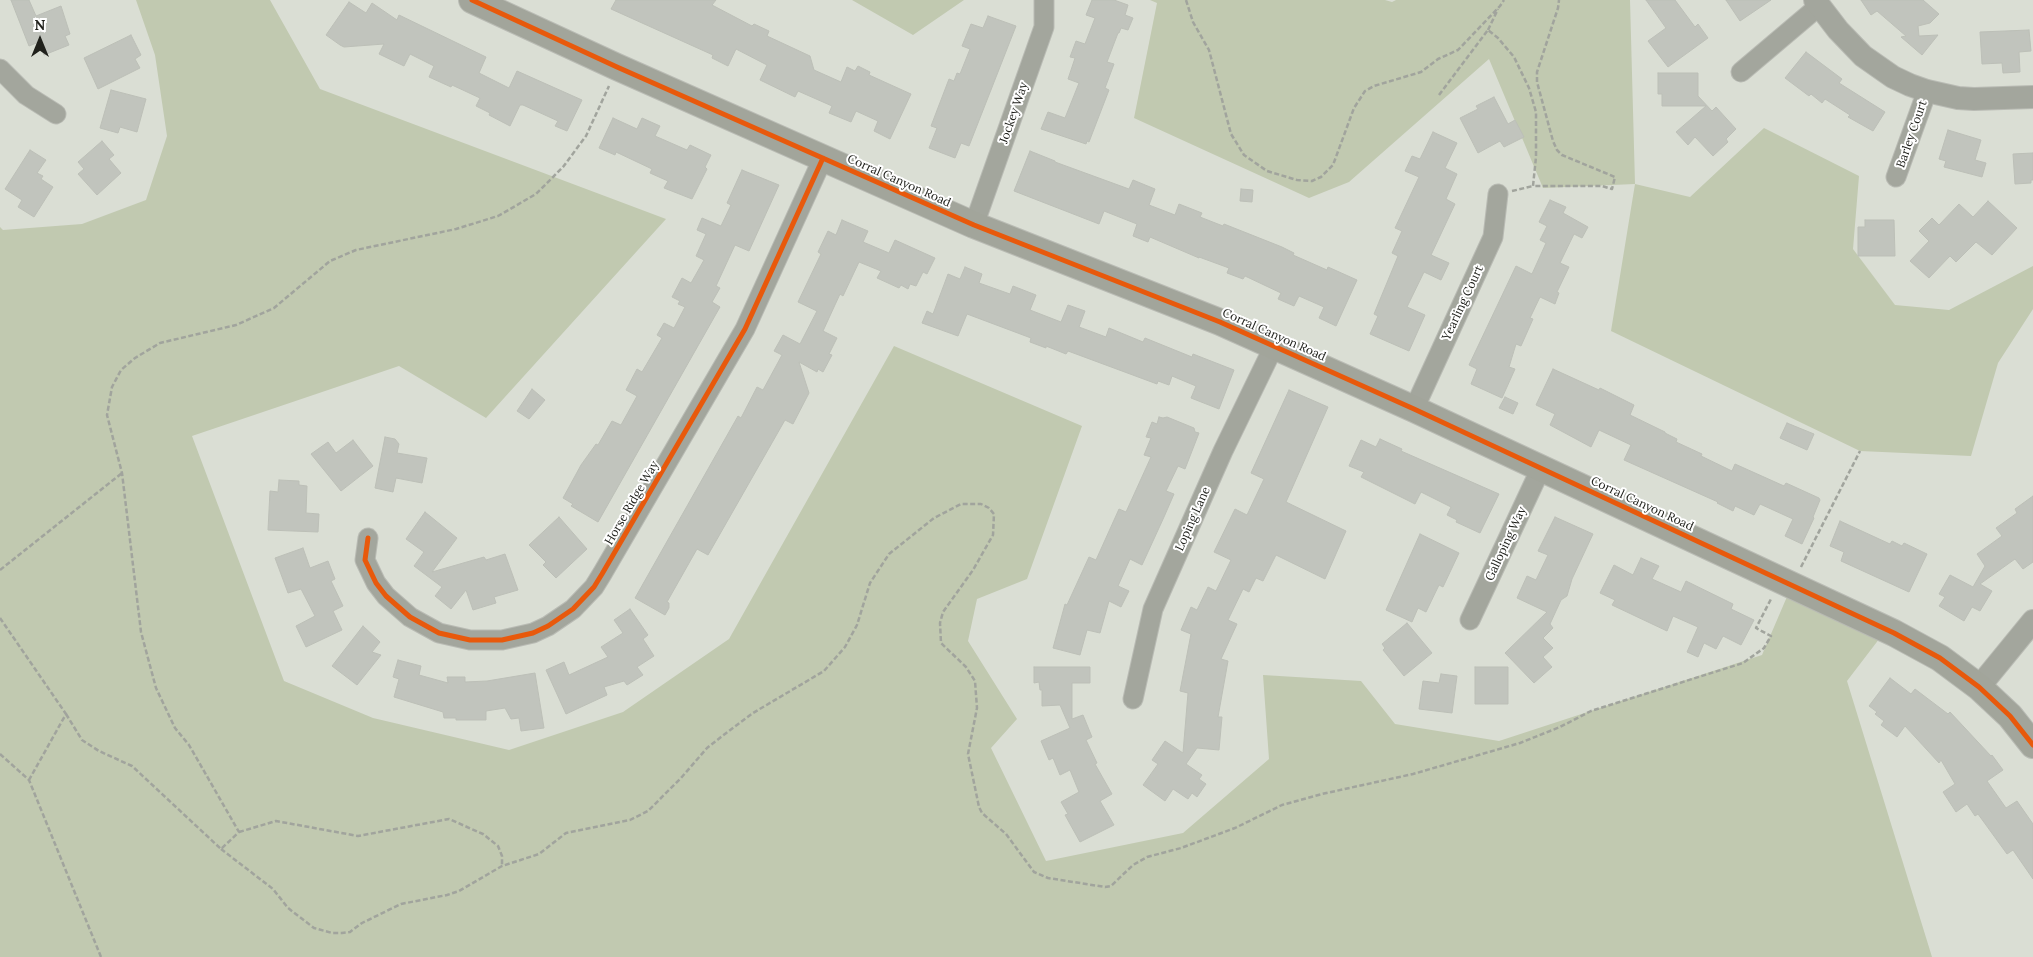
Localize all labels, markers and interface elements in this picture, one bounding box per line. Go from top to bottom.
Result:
north arrow [15,15,65,65]
text: N [35,16,45,34]
street label: Jockey Way [997,80,1031,146]
street label: Barley Court [1894,98,1930,170]
street label: Corral Canyon Road [845,152,953,210]
street label: Yearling Court [1439,263,1487,343]
street label: Corral Canyon Road [1220,306,1328,364]
street label: Horse Ridge Way [602,458,662,548]
street label: Corral Canyon Road [1588,474,1696,534]
street label: Loping Lane [1172,485,1214,553]
street label: Galloping Way [1482,505,1530,583]

